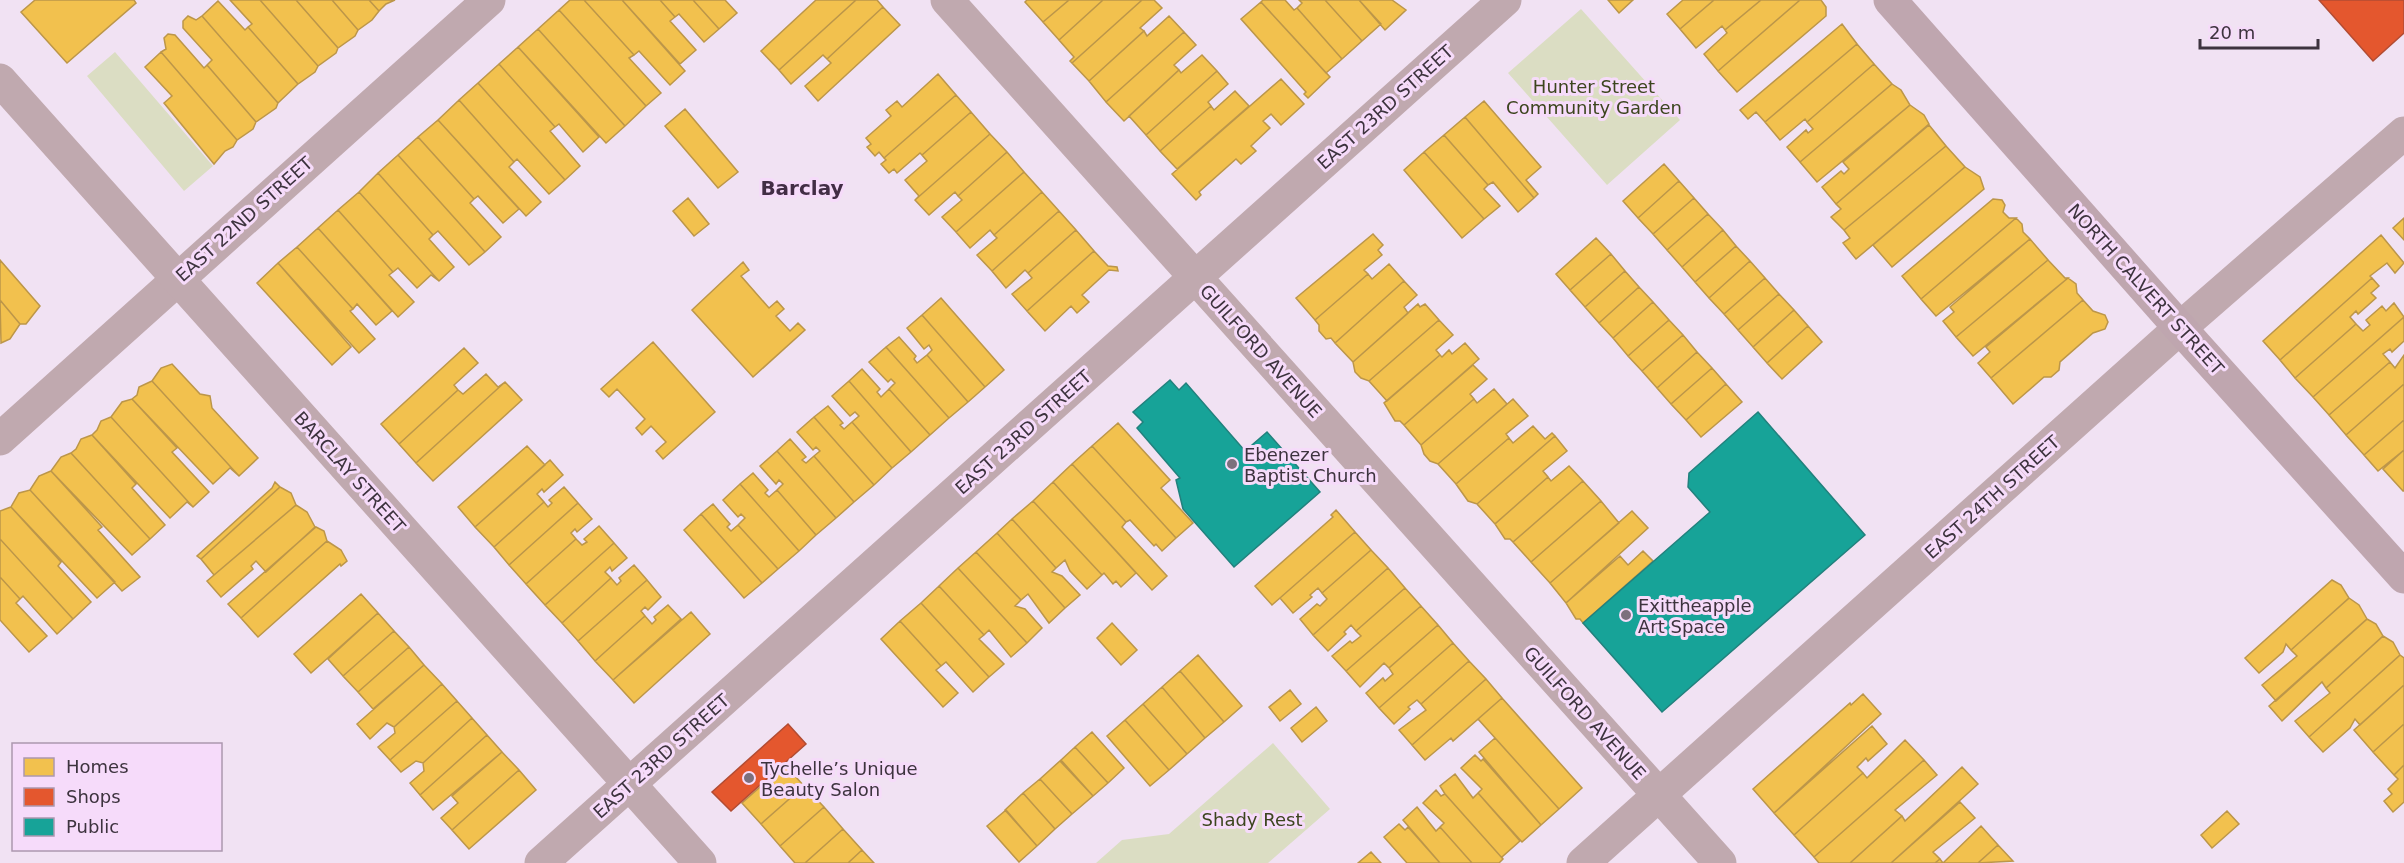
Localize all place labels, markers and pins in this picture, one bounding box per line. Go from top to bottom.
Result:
place label: Ebenezer Baptist Church [1244,444,1377,486]
marker: Ebenezer Baptist Church [1225,457,1239,471]
place label: Exittheapple Art Space [1638,595,1752,637]
marker: Exittheapple Art Space [1619,608,1633,622]
place label: Tychelle’s Unique Beauty Salon [760,758,918,800]
marker: Tychelle’s Unique Beauty Salon [742,771,756,785]

